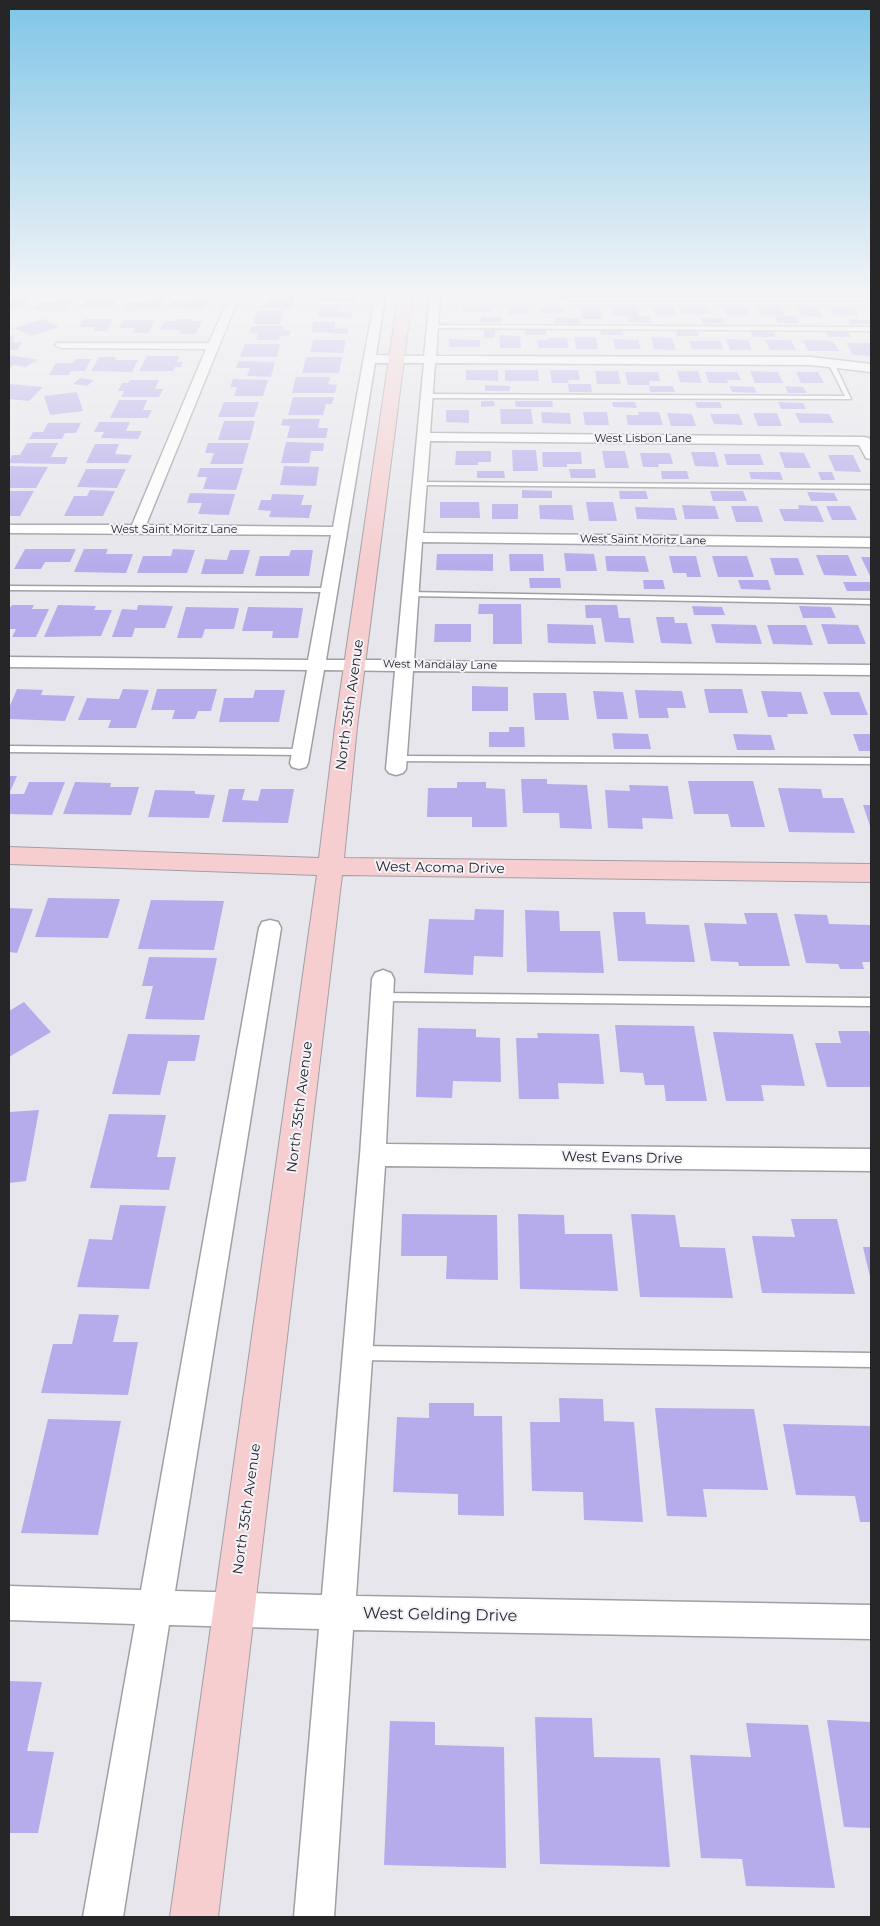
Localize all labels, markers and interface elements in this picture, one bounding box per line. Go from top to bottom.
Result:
street label: West Lisbon Lane [594,432,692,446]
street label: West Saint Moritz Lane [111,523,237,537]
street label: West Saint Moritz Lane [580,532,706,548]
street label: North 35th Avenue [332,638,368,772]
street label: West Mandalay Lane [383,657,497,673]
street label: West Acoma Drive [375,858,505,878]
street label: North 35th Avenue [284,1040,316,1174]
street label: West Evans Drive [561,1149,683,1167]
street label: North 35th Avenue [229,1442,265,1576]
street label: West Gelding Drive [363,1604,517,1626]

